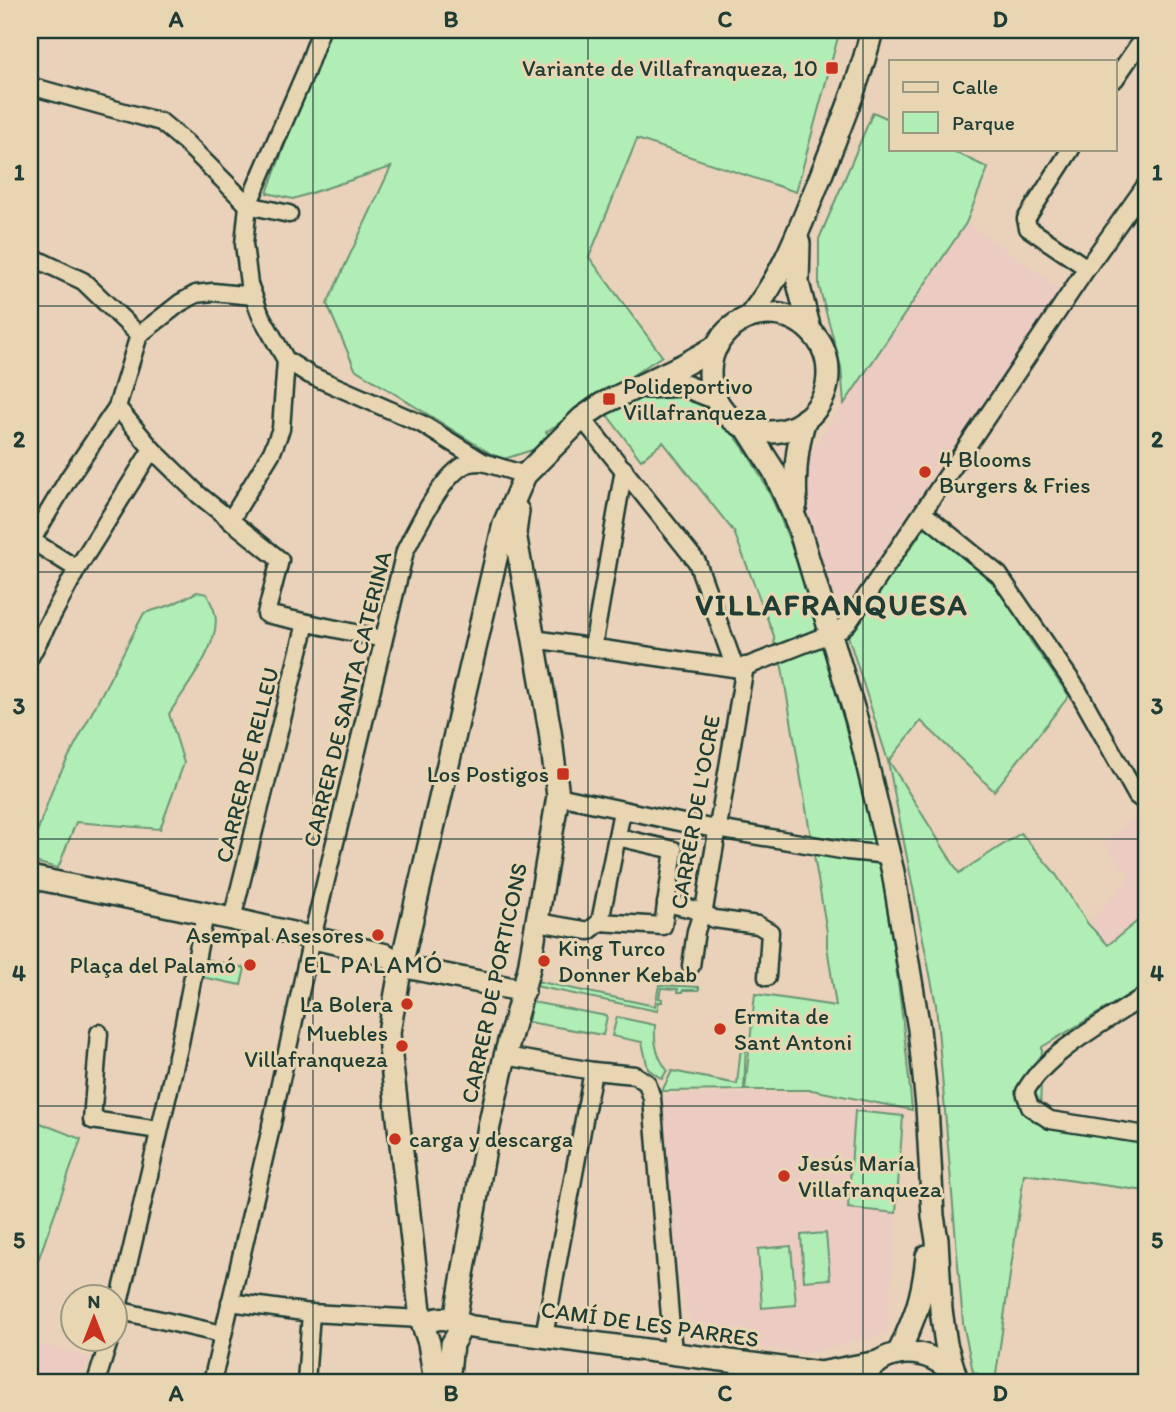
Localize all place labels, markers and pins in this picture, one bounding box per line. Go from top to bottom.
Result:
place label: Variante de Villafranqueza, 10 [522,54,818,82]
marker: Variante de Villafranqueza, 10 [824,60,840,76]
place label: Polideportivo Villafranqueza [623,372,767,426]
marker: Polideportivo Villafranqueza [601,391,617,407]
place label: 4 Blooms Burgers & Fries [939,445,1091,499]
marker: 4 Blooms Burgers & Fries [917,464,933,480]
place label: Los Postigos [427,760,549,788]
marker: Los Postigos [555,766,571,782]
place label: Asempal Asesores [186,921,364,949]
marker: Asempal Asesores [370,927,386,943]
place label: King Turco Donner Kebab [558,934,697,988]
place label: Plaça del Palamó [70,951,236,979]
marker: King Turco Donner Kebab [536,953,552,969]
marker: Plaça del Palamó [242,957,258,973]
place label: La Bolera [300,990,393,1018]
marker: La Bolera [399,996,415,1012]
place label: Ermita de Sant Antoni [734,1002,852,1056]
place label: Muebles Villafranqueza [244,1019,388,1073]
marker: Ermita de Sant Antoni [712,1021,728,1037]
marker: Muebles Villafranqueza [394,1038,410,1054]
place label: carga y descarga [409,1125,573,1153]
marker: carga y descarga [387,1131,403,1147]
place label: Jesús María Villafranqueza [798,1149,942,1203]
marker: Jesús María Villafranqueza [776,1168,792,1184]

